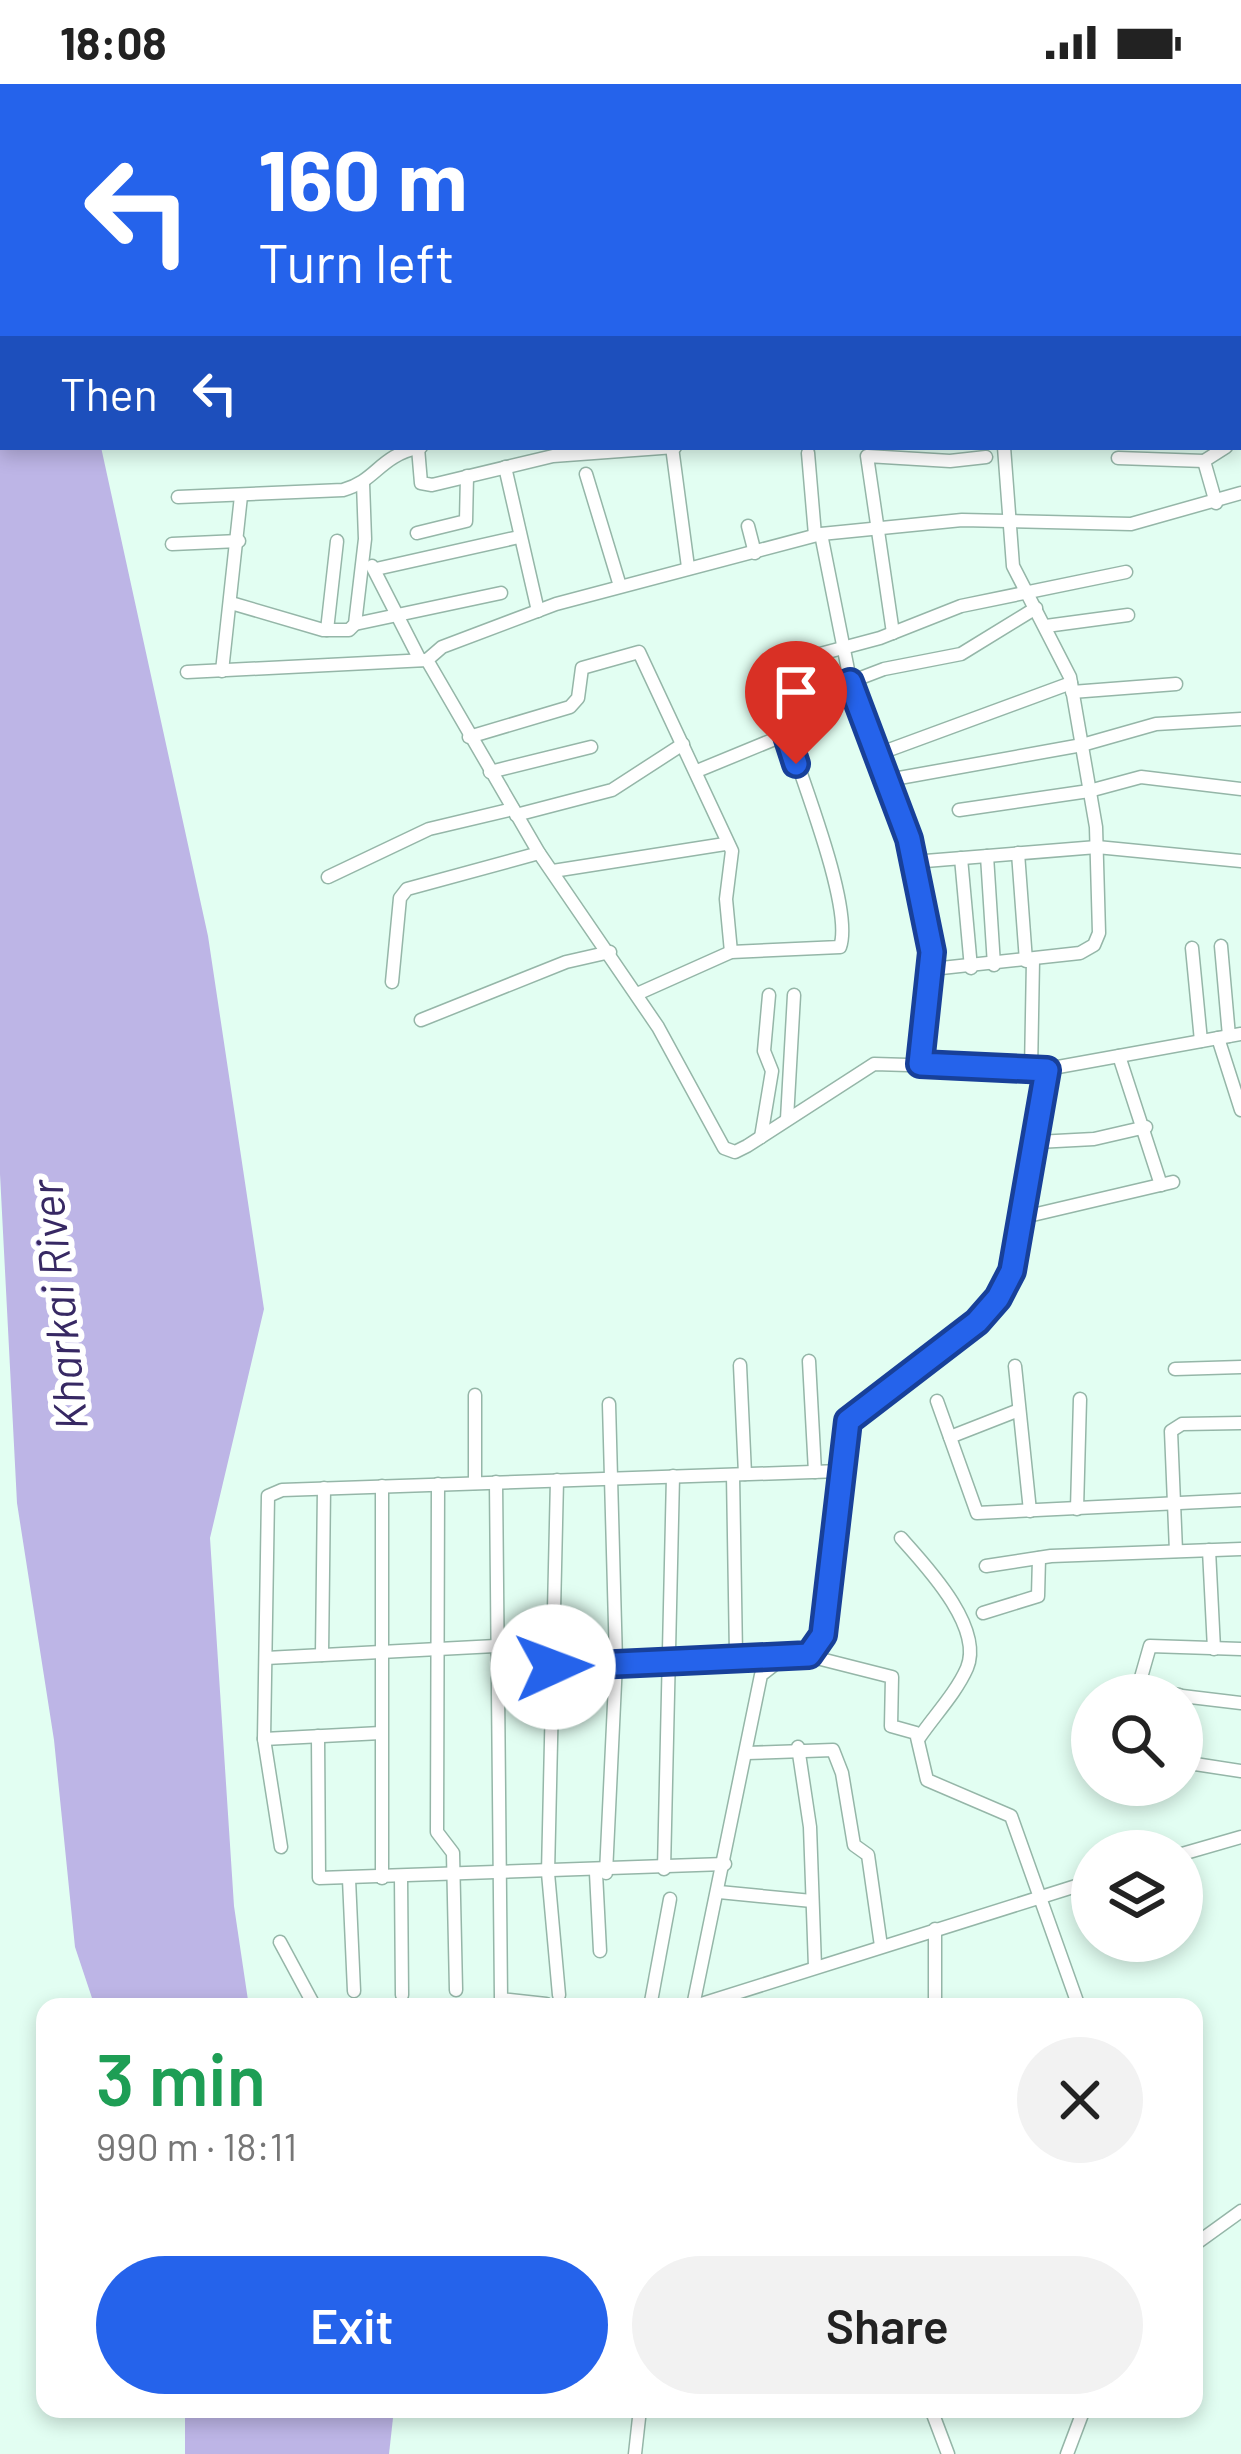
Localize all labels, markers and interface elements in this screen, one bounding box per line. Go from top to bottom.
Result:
text: 18:08 [60,15,167,69]
text: 160 m [258,127,468,228]
icon: left [60,132,216,288]
text: Turn left [258,229,455,294]
icon: left [182,360,248,426]
text: Then [60,366,158,420]
pin [745,641,847,764]
icon: arrive [763,659,829,725]
water label: Kharkai River [17,1175,97,1433]
position arrow [490,1604,616,1730]
map controls [1071,1674,1203,1962]
button: search [1071,1674,1203,1806]
button: layers [1071,1830,1203,1962]
text: 3 min [96,2034,266,2120]
button: close [1017,2037,1143,2163]
text: 990 m · 18:11 [96,2122,297,2169]
button: Exit [96,2256,608,2394]
button: Share [632,2256,1143,2394]

